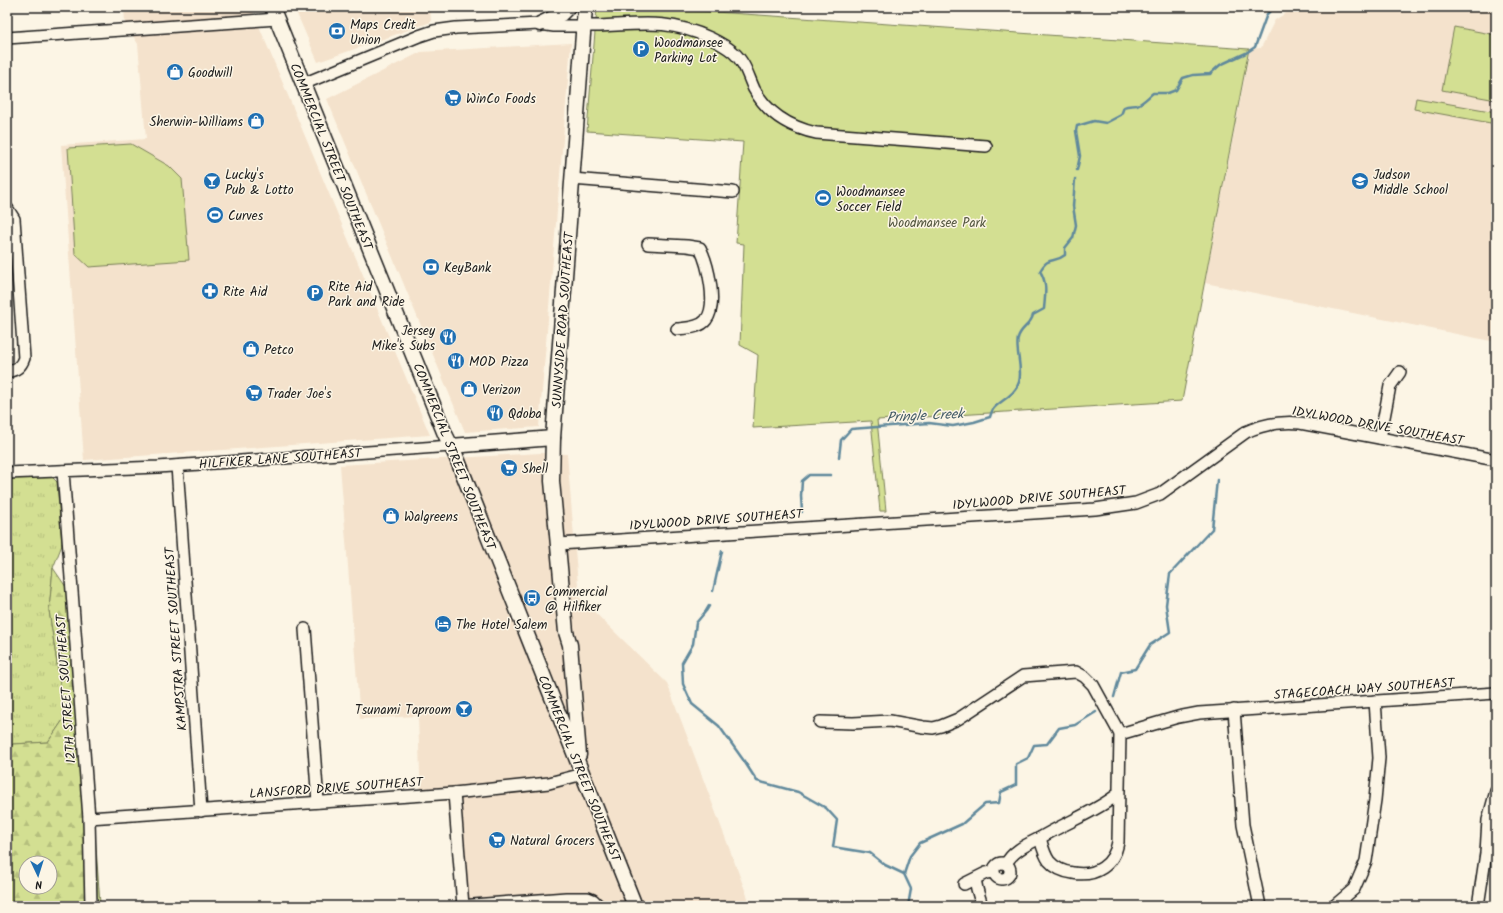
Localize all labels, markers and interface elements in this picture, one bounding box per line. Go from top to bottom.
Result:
place label: Maps Credit Union [350,15,417,51]
bank icon: Maps Credit Union [327,21,347,41]
place label: Woodmansee Parking Lot [654,33,723,69]
parking icon: Woodmansee Parking Lot [631,39,651,59]
street label: COMMERCIAL STREET SOUTHEAST [283,60,378,254]
shop icon: Goodwill [165,62,185,82]
place label: Goodwill [188,63,232,84]
supermarket icon: WinCo Foods [443,88,463,108]
place label: WinCo Foods [466,89,536,110]
shop icon: Sherwin-Williams [246,111,266,131]
place label: Sherwin-Williams [150,112,243,133]
place label: Lucky's Pub & Lotto [225,165,294,201]
place label: Judson Middle School [1373,165,1448,201]
bar icon: Lucky's Pub & Lotto [202,171,222,191]
school or university icon: Judson Middle School [1350,171,1370,191]
place label: Woodmansee Soccer Field [836,182,905,218]
sports icon: Woodmansee Soccer Field [813,188,833,208]
sports icon: Curves [205,205,225,225]
place label: Curves [228,206,264,227]
park label: Woodmansee Park [888,213,987,234]
street label: SUNNYSIDE ROAD SOUTHEAST [547,230,580,409]
bank icon: KeyBank [421,257,441,277]
place label: KeyBank [444,258,492,279]
place label: Rite Aid Park and Ride [328,277,405,313]
pharmacy icon: Rite Aid [200,281,220,301]
place label: Rite Aid [223,282,268,303]
parking icon: Rite Aid Park and Ride [305,283,325,303]
place label: Jersey Mike's Subs [372,321,436,357]
restaurant icon: Jersey Mike's Subs [438,327,458,347]
shop icon: Petco [241,339,261,359]
place label: Petco [264,340,294,361]
restaurant icon: MOD Pizza [446,351,466,371]
place label: MOD Pizza [469,352,529,373]
street label: COMMERCIAL STREET SOUTHEAST [406,360,501,554]
shop icon: Verizon [459,379,479,399]
place label: Verizon [482,380,521,401]
supermarket icon: Trader Joe's [244,383,264,403]
place label: Trader Joe's [267,384,332,405]
street label: IDYLWOOD DRIVE SOUTHEAST [1290,401,1466,452]
restaurant icon: Qdoba [485,403,505,423]
water label: Pringle Creek [886,403,967,429]
place label: Qdoba [508,404,542,425]
street label: HILFIKER LANE SOUTHEAST [198,443,363,476]
supermarket icon: Shell [499,458,519,478]
place label: Shell [522,459,548,480]
street label: IDYLWOOD DRIVE SOUTHEAST [951,480,1128,517]
street label: IDYLWOOD DRIVE SOUTHEAST [629,504,805,537]
shop icon: Walgreens [381,506,401,526]
place label: Walgreens [404,507,459,528]
street label: KAMPSTRA STREET SOUTHEAST [160,545,193,731]
place label: Commercial @ Hilfiker [545,582,608,618]
bus stop icon: Commercial @ Hilfiker [522,588,542,608]
street label: 12TH STREET SOUTHEAST [51,613,82,764]
hotel icon: The Hotel Salem [433,614,453,634]
place label: The Hotel Salem [456,615,547,636]
street label: COMMERCIAL STREET SOUTHEAST [531,672,626,866]
street label: STAGECOACH WAY SOUTHEAST [1273,673,1456,706]
bar icon: Tsunami Taproom [454,699,474,719]
place label: Tsunami Taproom [355,700,451,721]
street label: LANSFORD DRIVE SOUTHEAST [249,772,425,805]
supermarket icon: Natural Grocers [487,830,507,850]
place label: Natural Grocers [510,831,595,852]
north arrow [18,855,58,895]
text: N [34,875,43,893]

